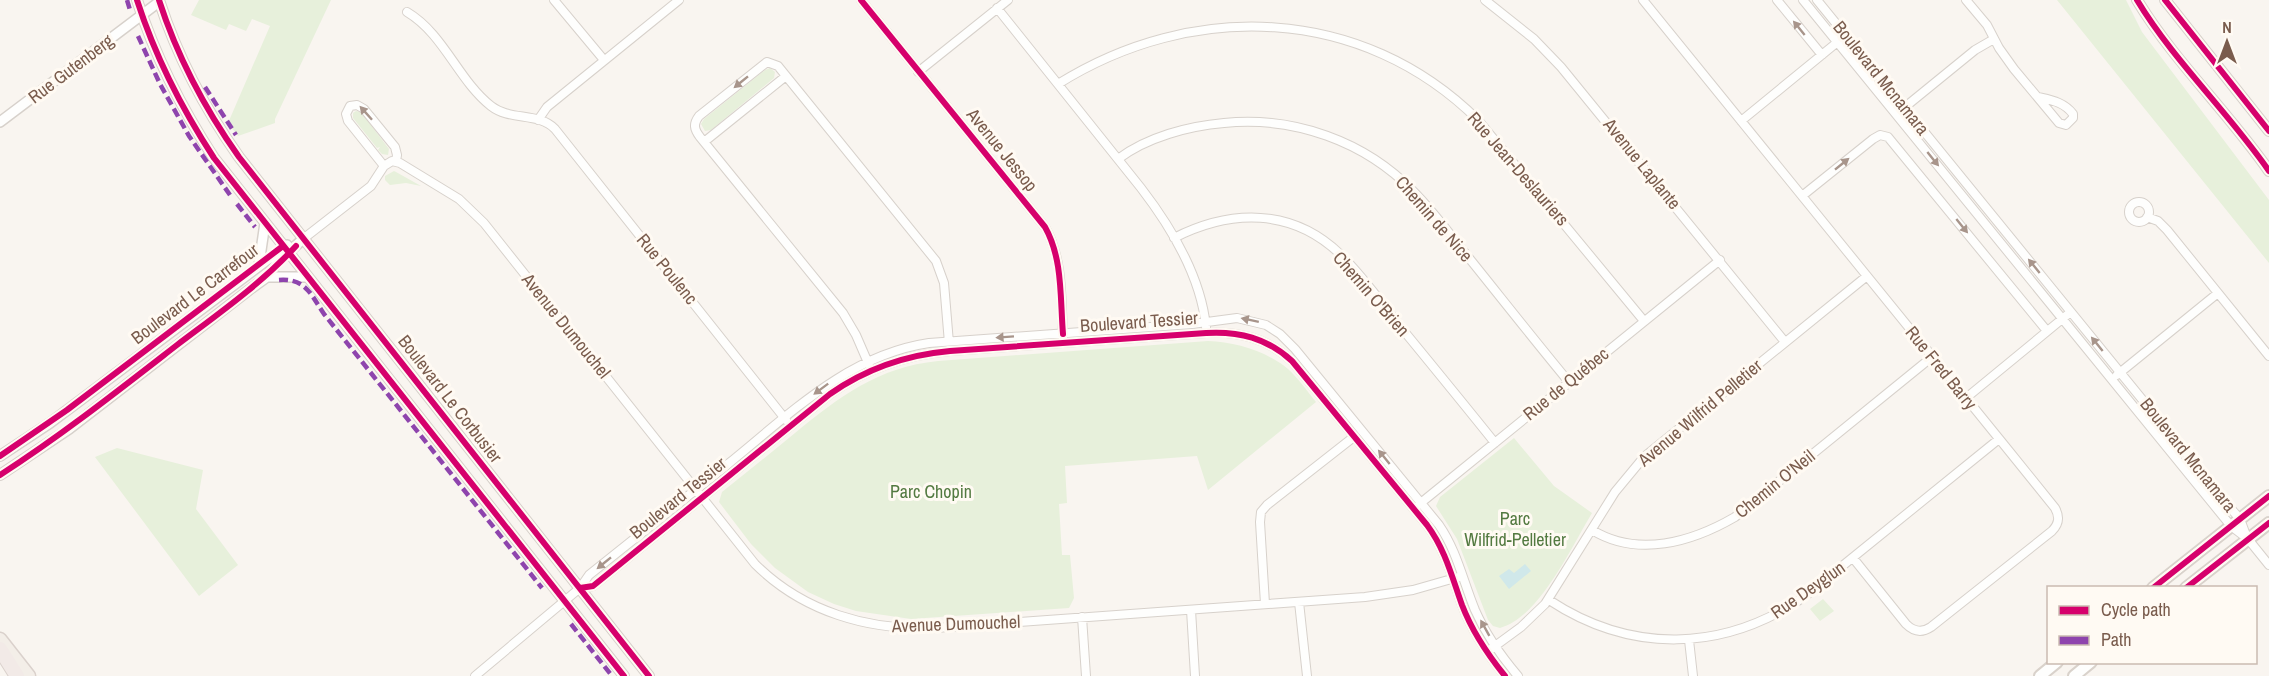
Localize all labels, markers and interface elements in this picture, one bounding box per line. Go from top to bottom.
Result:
north arrow [2197,12,2257,72]
street label: Boulevard Mcnamara [1828,15,1935,140]
text: N [2222,16,2232,38]
one-way arrow [1794,20,1806,35]
street label: Rue Gutenberg [23,28,119,109]
one-way arrow [733,75,748,88]
street label: Avenue Jessop [960,102,1044,197]
one-way arrow [359,106,373,121]
street label: Rue Jean-Deslauriers [1462,106,1575,231]
street label: Avenue Laplante [1597,112,1687,215]
one-way arrow [1927,151,1940,167]
one-way arrow [1834,157,1850,170]
street label: Chemin de Nice [1390,170,1479,267]
one-way arrow [1955,218,1968,233]
street label: Rue Poulenc [631,228,704,309]
street label: Boulevard Le Carrefour [126,237,264,350]
street label: Chemin O'Brien [1327,246,1415,342]
one-way arrow [2028,258,2041,274]
street label: Avenue Dumouchel [516,267,617,384]
street label: Boulevard Tessier [1079,305,1199,338]
one-way arrow [1240,315,1259,324]
street label: Rue Fred Barry [1900,321,1983,415]
street label: Boulevard Le Corbusier [393,330,508,468]
one-way arrow [995,333,1014,342]
one-way arrow [2091,336,2104,351]
street label: Rue de Québec [1518,341,1614,426]
street label: Avenue Wilfrid Pelletier [1632,353,1767,473]
one-way arrow [813,383,828,395]
street label: Boulevard Mcnamara [2135,392,2242,517]
street label: Chemin O'Neil [1729,444,1820,524]
one-way arrow [1378,449,1391,465]
street label: Boulevard Tessier [624,451,731,544]
park label: Parc Chopin [890,479,972,504]
park label: Parc Wilfrid-Pelletier [1464,506,1566,552]
street label: Rue Deyglun [1766,555,1850,624]
one-way arrow [596,556,612,569]
legend [2047,586,2257,664]
text: Cycle path [2101,597,2171,622]
street label: Avenue Dumouchel [890,609,1021,638]
one-way arrow [1480,620,1490,637]
text: Path [2101,627,2131,652]

